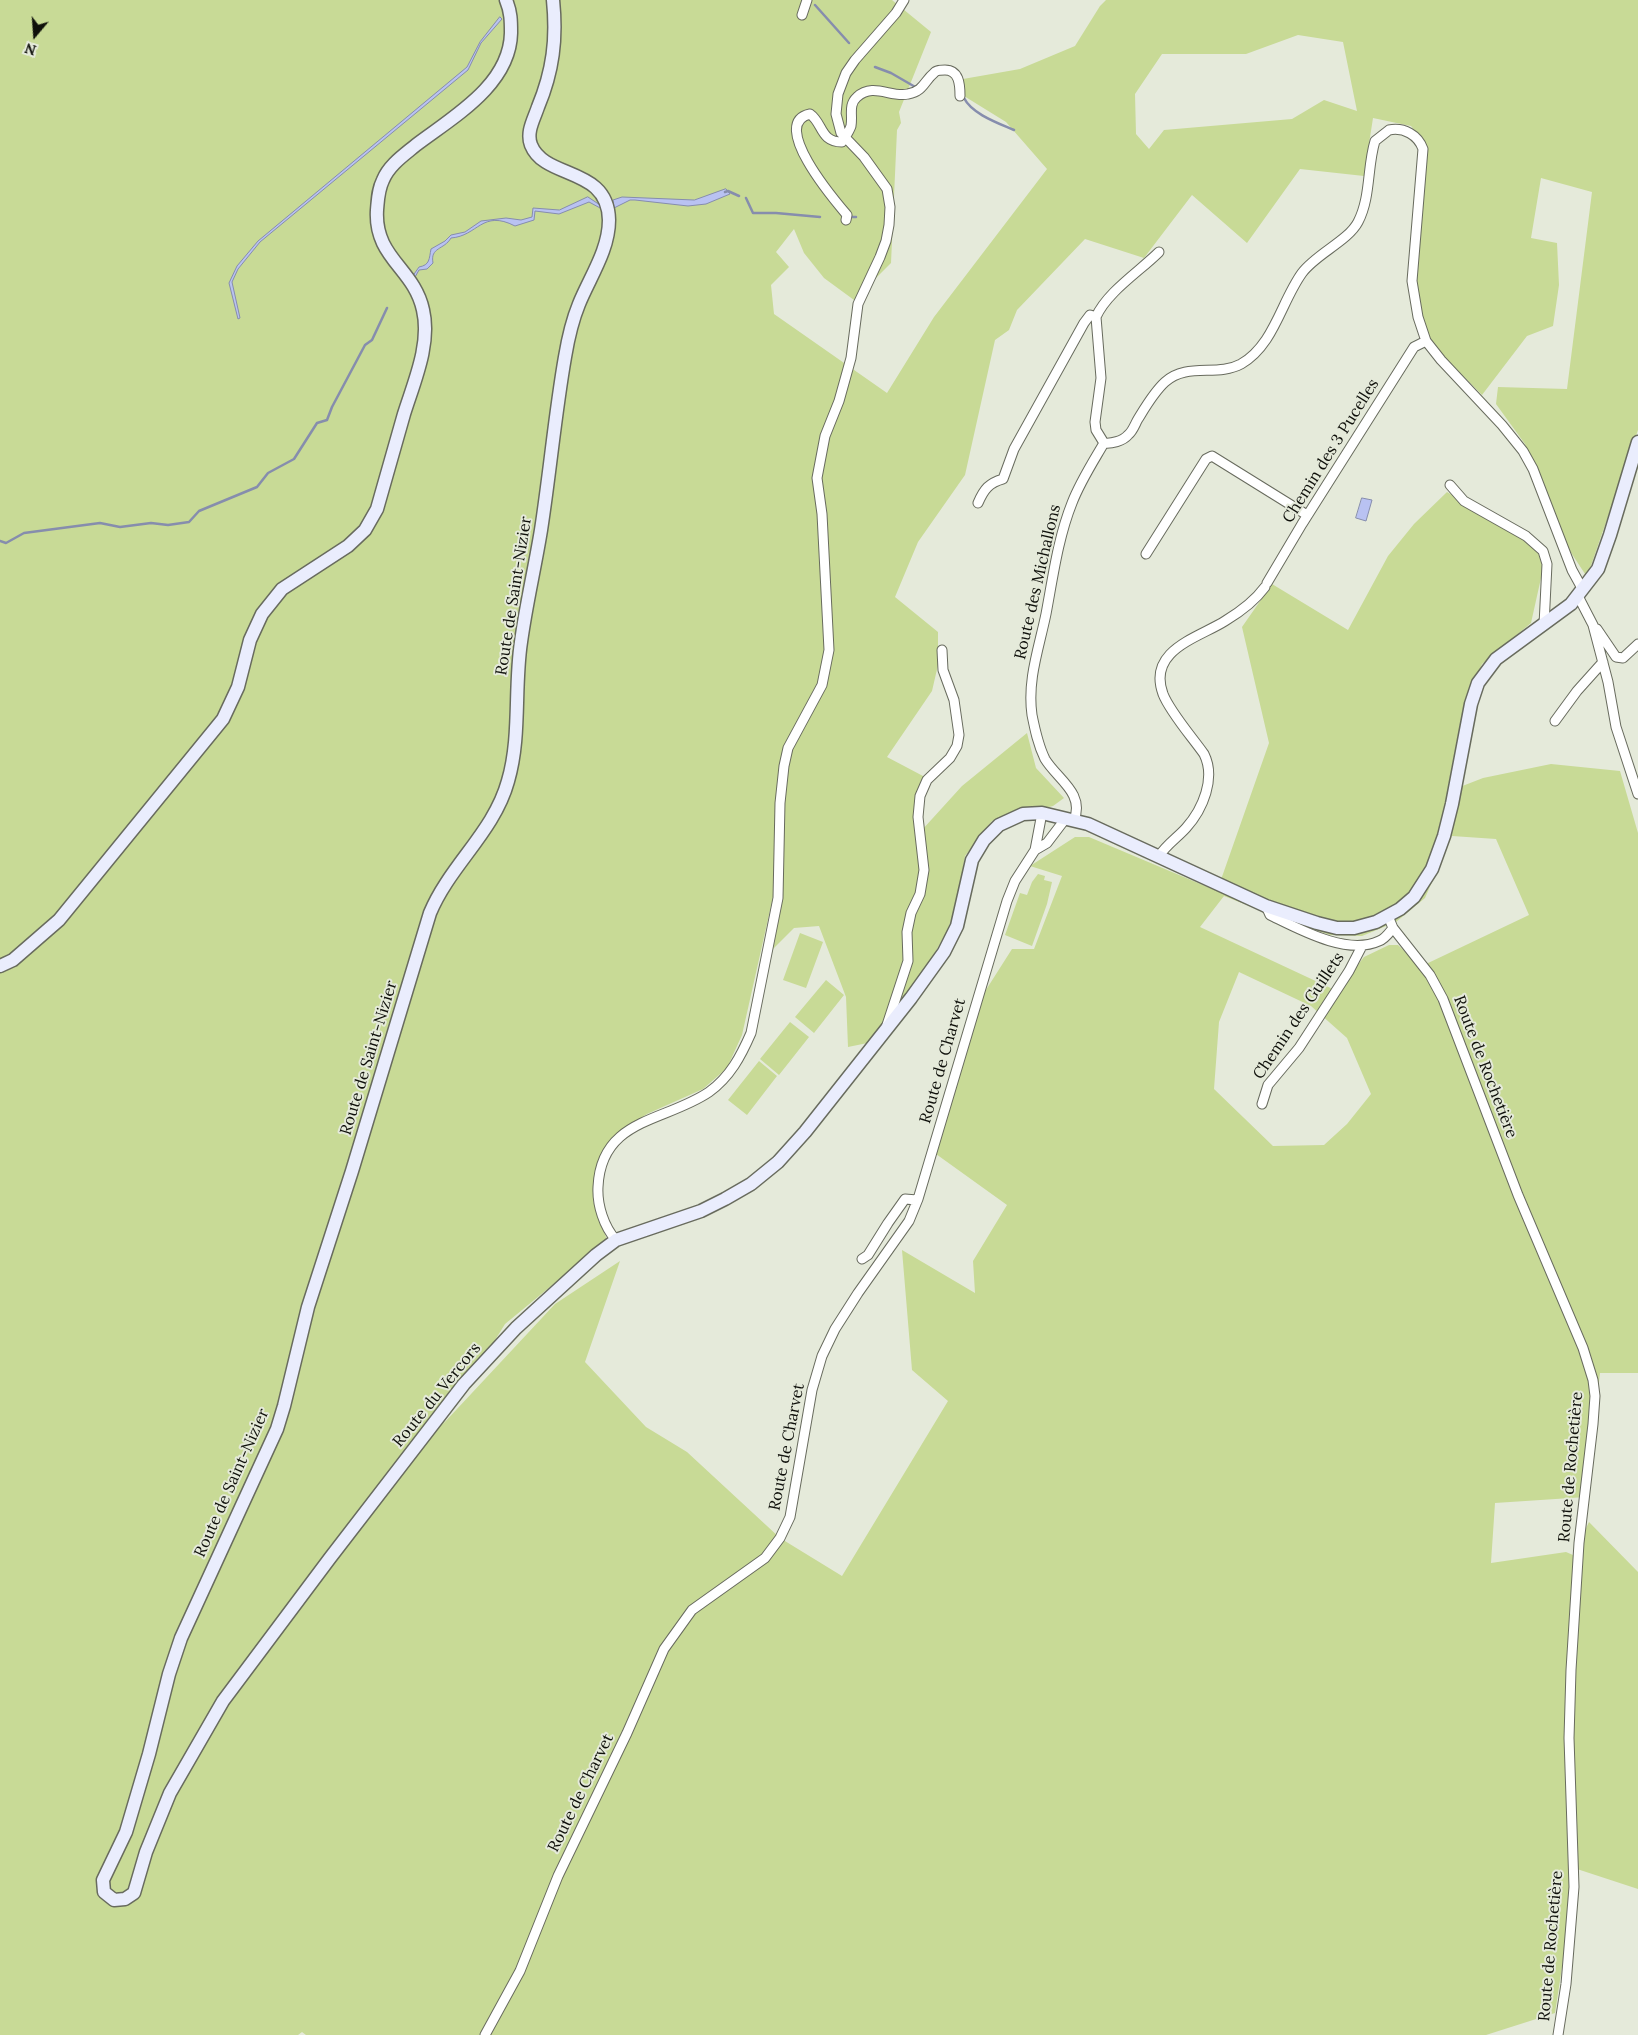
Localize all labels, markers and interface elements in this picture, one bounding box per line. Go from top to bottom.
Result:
north arrow [10,10,60,60]
text: N [22,39,38,60]
street label: Chemin des 3 Pucelles [1279,375,1383,527]
street label: Route des Michallons [1011,503,1065,661]
street label: Route de Saint-Nizier [492,515,536,677]
street label: Chemin des Guillets [1249,949,1349,1083]
street label: Route de Saint-Nizier [336,978,402,1138]
street label: Route de Rochetière [1449,993,1521,1141]
street label: Route de Charvet [916,996,970,1126]
street label: Route du Vercors [389,1339,485,1451]
street label: Route de Charvet [765,1382,809,1512]
street label: Route de Rochetière [1555,1391,1587,1543]
street label: Route de Saint-Nizier [191,1406,273,1560]
street label: Route de Charvet [544,1731,618,1855]
street label: Route de Rochetière [1535,1870,1567,2022]

